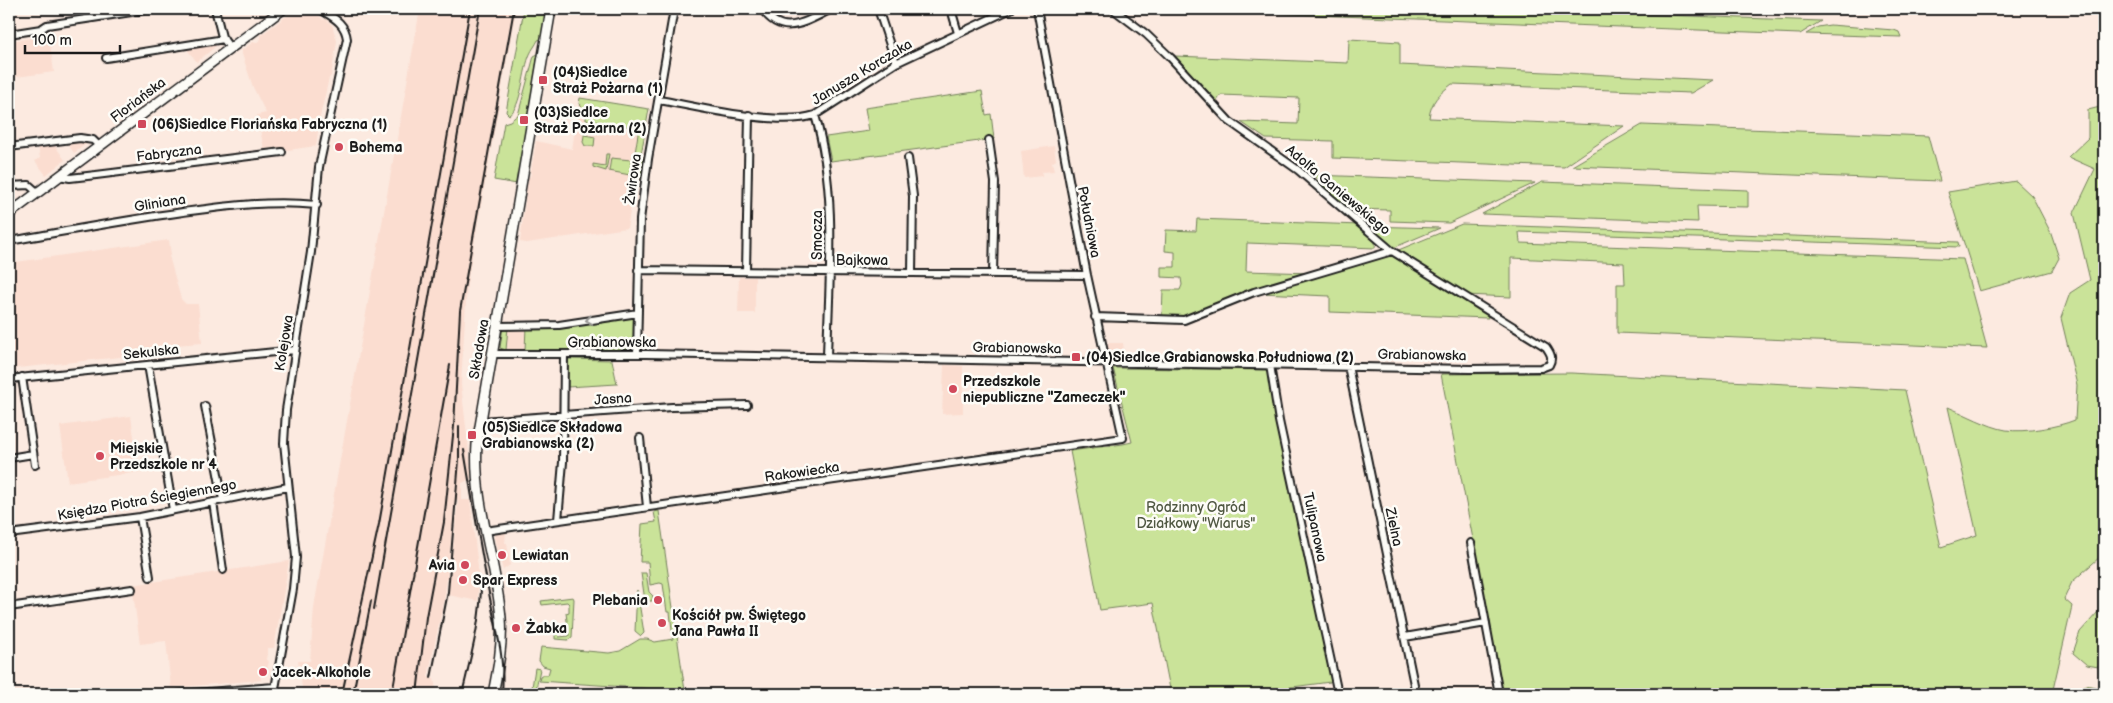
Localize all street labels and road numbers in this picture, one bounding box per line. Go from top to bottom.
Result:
street label: Janusza Korczaka [809,35,915,109]
street label: Floriańska [107,74,169,126]
street label: Fabryczna [136,141,203,165]
street label: Adolfa Ganiewskiego [1282,141,1394,239]
street label: Żwirowa [620,152,645,206]
street label: Południowa [1074,185,1104,259]
street label: Gliniana [133,191,187,215]
street label: Smocza [809,210,826,260]
street label: Bajkowa [836,252,888,269]
street label: Kolejowa [271,314,297,372]
street label: Składowa [465,318,493,380]
street label: Grabianowska [568,334,657,351]
street label: Grabianowska [972,339,1062,357]
street label: Sekulska [122,341,180,363]
street label: Grabianowska [1377,346,1467,364]
street label: Jasna [594,389,632,409]
street label: Rakowiecka [764,458,841,486]
street label: Księdza Piotra Ściegiennego [56,475,238,524]
street label: Tulipanowa [1299,491,1331,563]
street label: Zielna [1381,505,1406,548]

